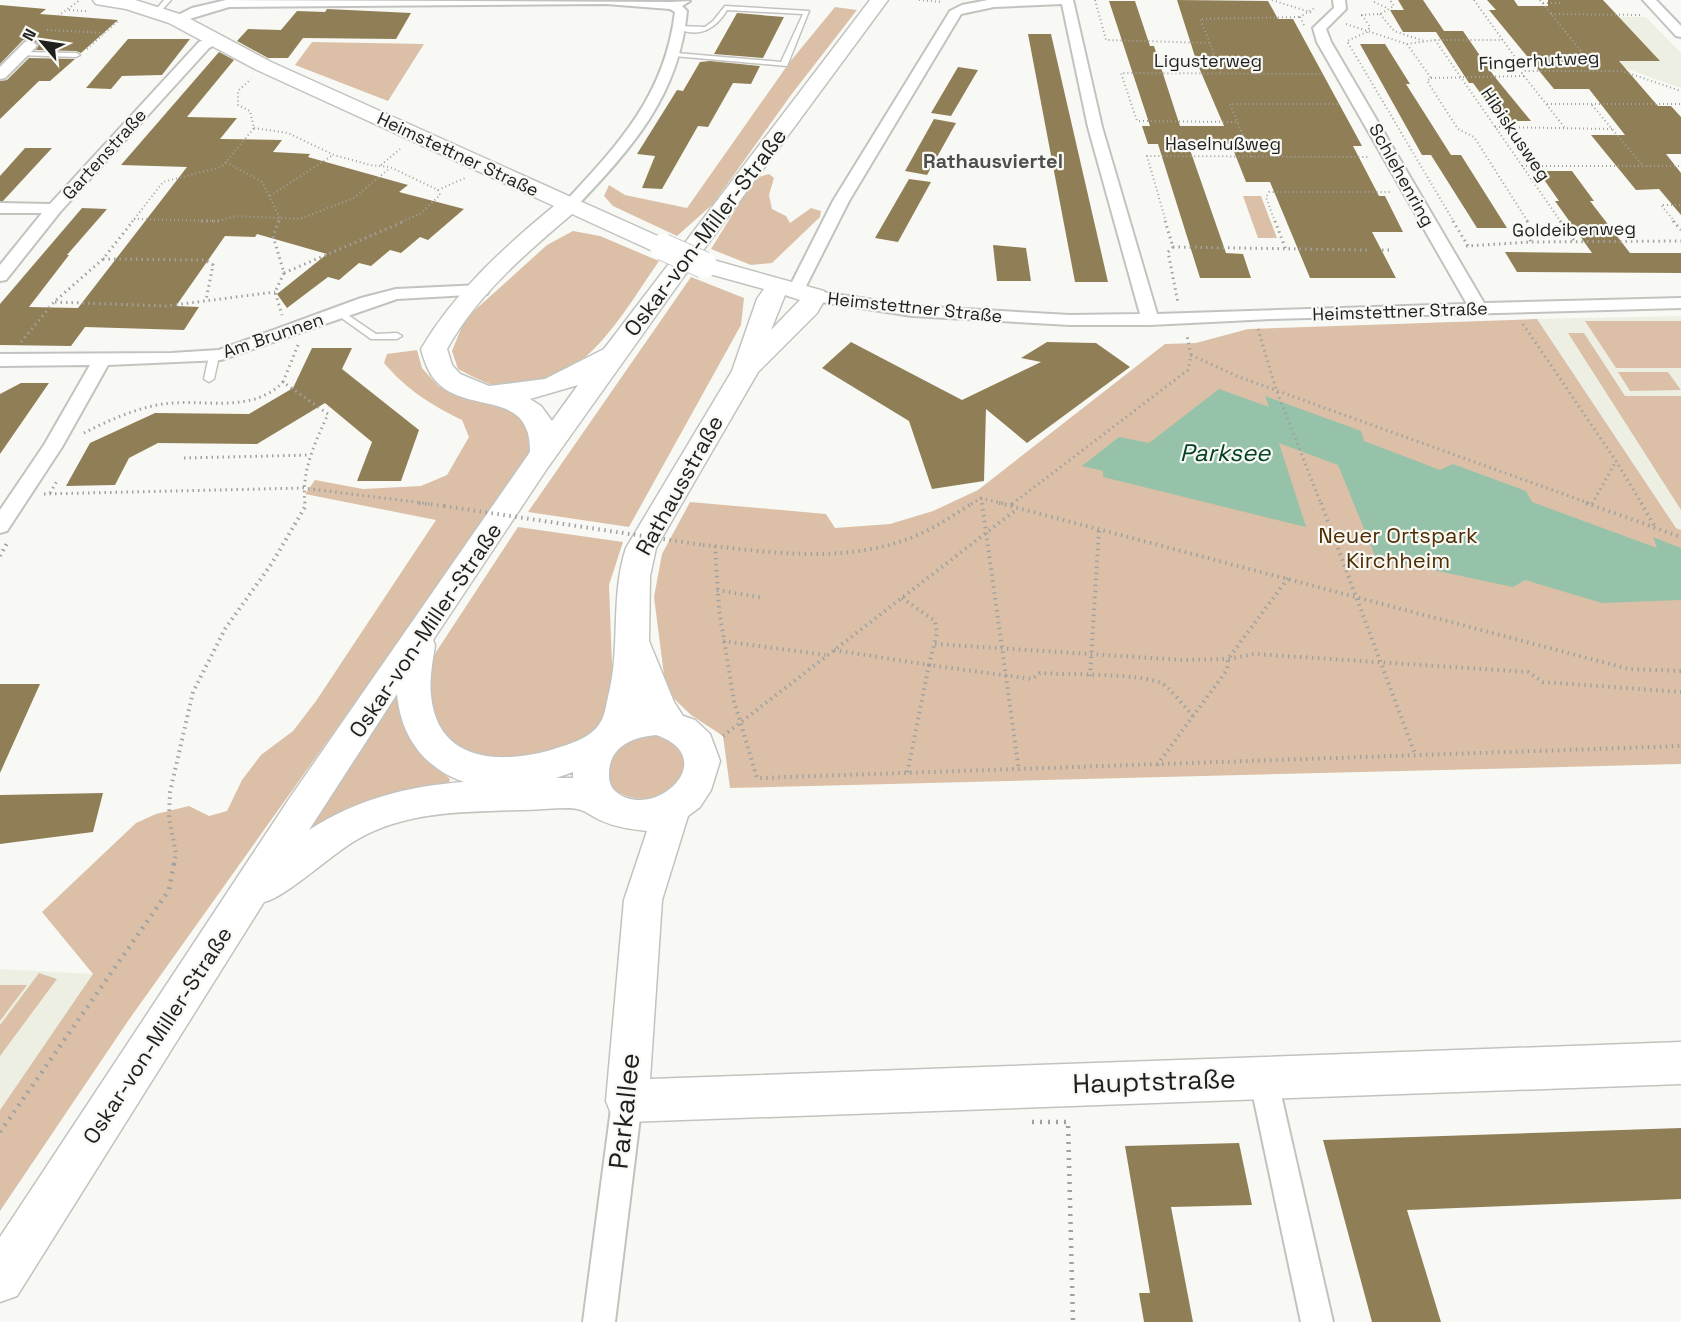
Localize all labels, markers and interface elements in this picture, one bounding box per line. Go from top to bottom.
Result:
north arrow [12,12,72,72]
text: N [18,25,41,45]
street label: Fingerhutweg [1478,45,1600,75]
street label: Ligusterweg [1154,49,1262,72]
street label: Hibiskusweg [1476,83,1556,185]
street label: Gartenstraße [57,104,151,204]
street label: Heimstettner Straße [374,106,542,202]
street label: Schlehenring [1364,119,1440,231]
street label: Oskar-von-Miller-Straße [618,122,792,342]
street label: Haselnußweg [1165,132,1281,155]
district label: Rathausviertel [923,148,1063,174]
street label: Goldeibenweg [1512,216,1636,242]
street label: Heimstettner Straße [827,286,1003,328]
street label: Heimstettner Straße [1312,296,1488,326]
street label: Am Brunnen [220,307,326,363]
street label: Rathausstraße [629,410,729,560]
water label: Parksee [1180,437,1271,468]
street label: Oskar-von-Miller-Straße [342,517,508,743]
park label: Neuer Ortspark Kirchheim [1318,521,1478,574]
street label: Oskar-von-Miller-Straße [76,921,238,1149]
street label: Parkallee [601,1051,647,1171]
street label: Hauptstraße [1072,1061,1236,1101]

